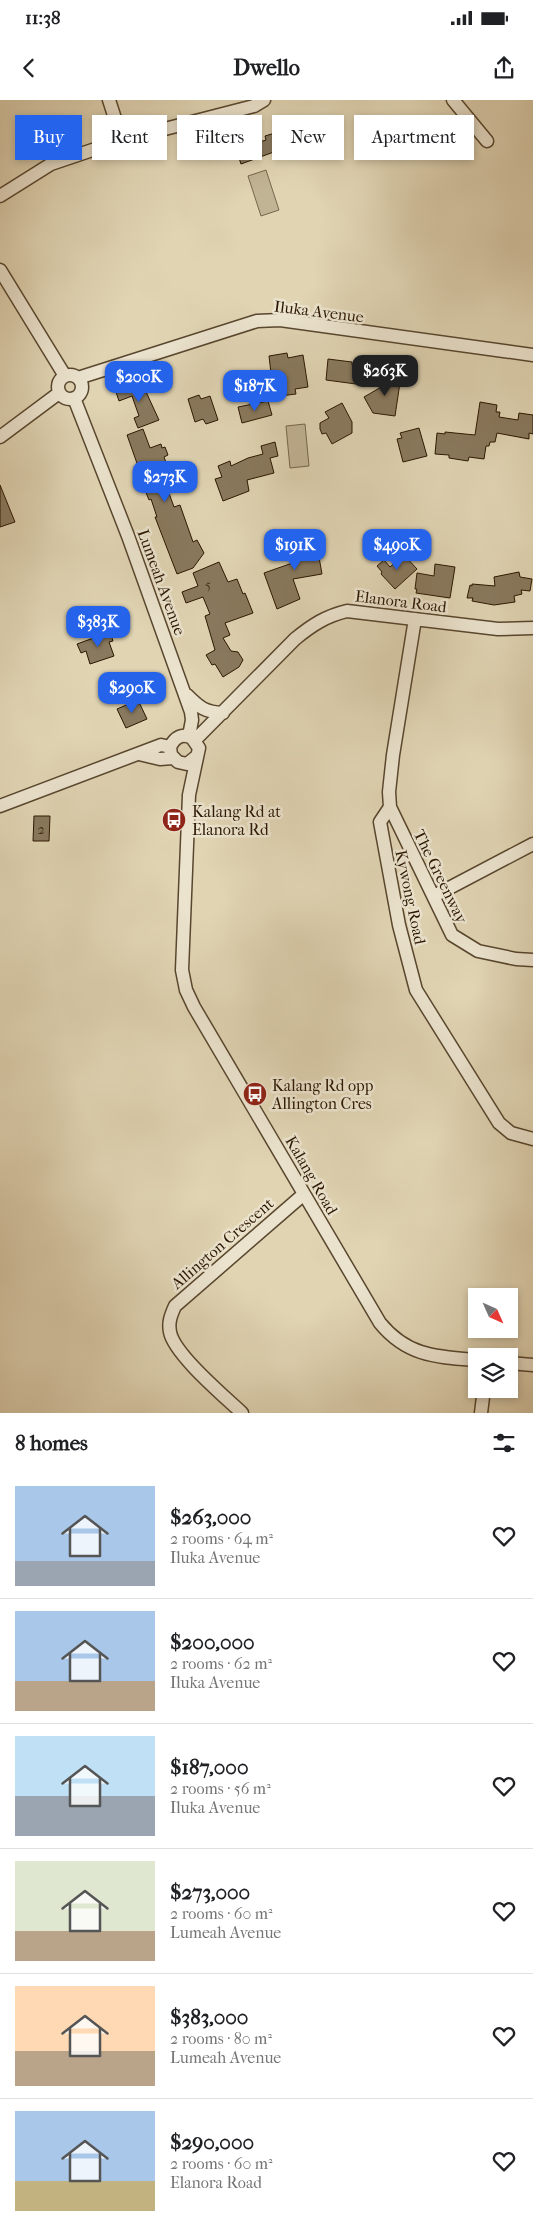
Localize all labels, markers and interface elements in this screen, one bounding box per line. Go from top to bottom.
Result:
text: 11:38 [25,7,61,29]
icon: back [15,54,43,82]
icon: share [490,54,518,82]
text: Dwello [233,55,300,81]
chip: Buy [15,115,82,160]
chip: Rent [92,115,167,160]
chip: Filters [177,115,262,160]
chip: New [272,115,344,160]
chip: Apartment [354,115,474,160]
street label: Iluka Avenue [273,297,365,326]
pin: $263K [350,354,420,397]
pin: $200K [104,360,174,403]
text: $263K [363,361,407,380]
text: $200K [116,367,162,386]
pin: $187K [220,370,290,412]
text: $187K [234,376,276,395]
pin: $273K [130,460,200,503]
text: $273K [144,467,186,486]
street label: Lumeah Avenue [134,527,190,638]
pin: $191K [260,528,330,571]
pin: $490K [362,528,432,571]
text: $191K [275,535,315,554]
text: $490K [373,535,421,554]
house number: 5 [205,576,211,593]
street label: Elanora Road [354,586,448,617]
pin: $383K [63,606,133,648]
text: $383K [77,612,119,631]
pin: $290K [97,672,167,714]
text: $290K [109,678,155,697]
place label: Kalang Rd at Elanora Rd [192,802,281,839]
bus stop icon: Kalang Rd at Elanora Rd [161,807,187,833]
house number: 2 [37,821,45,838]
street label: The Greenway [410,826,472,926]
street label: Kywong Road [391,848,430,946]
place label: Kalang Rd opp Allington Cres [271,1076,374,1113]
bus stop icon: Kalang Rd opp Allington Cres [242,1081,268,1107]
street label: Kalang Road [281,1132,342,1218]
street label: Allington Crescent [166,1194,278,1294]
north arrow [468,1288,518,1338]
map controls [468,1288,518,1398]
button: layers [468,1348,518,1398]
icon: filters [490,1429,518,1457]
text: 8 homes [15,1431,88,1455]
text: $263,000 [170,1505,251,1529]
icon: home [55,1506,115,1566]
icon: heart [490,1522,518,1550]
text: 2 rooms · 64 m² [170,1529,273,1548]
text: Iluka Avenue [170,1548,260,1567]
text: $200,000 [170,1630,255,1654]
icon: home [55,1631,115,1691]
icon: heart [490,1647,518,1675]
text: 2 rooms · 62 m² [170,1654,272,1673]
text: Iluka Avenue [170,1673,260,1692]
text: $187,000 [170,1755,248,1779]
icon: home [55,1756,115,1816]
icon: heart [490,1772,518,1800]
text: 2 rooms · 56 m² [170,1779,271,1798]
text: Iluka Avenue [170,1798,260,1817]
text: $273,000 [170,1880,250,1904]
icon: home [55,1881,115,1941]
icon: heart [490,1897,518,1925]
text: 2 rooms · 60 m² [170,1904,273,1923]
text: Lumeah Avenue [170,1923,281,1942]
text: $383,000 [170,2005,248,2029]
icon: home [55,2006,115,2066]
icon: heart [490,2022,518,2050]
text: 2 rooms · 80 m² [170,2029,272,2048]
text: Lumeah Avenue [170,2048,281,2067]
text: $290,000 [170,2130,254,2154]
icon: home [55,2131,115,2191]
icon: heart [490,2147,518,2175]
text: 2 rooms · 60 m² [170,2154,273,2173]
text: Elanora Road [170,2173,262,2192]

